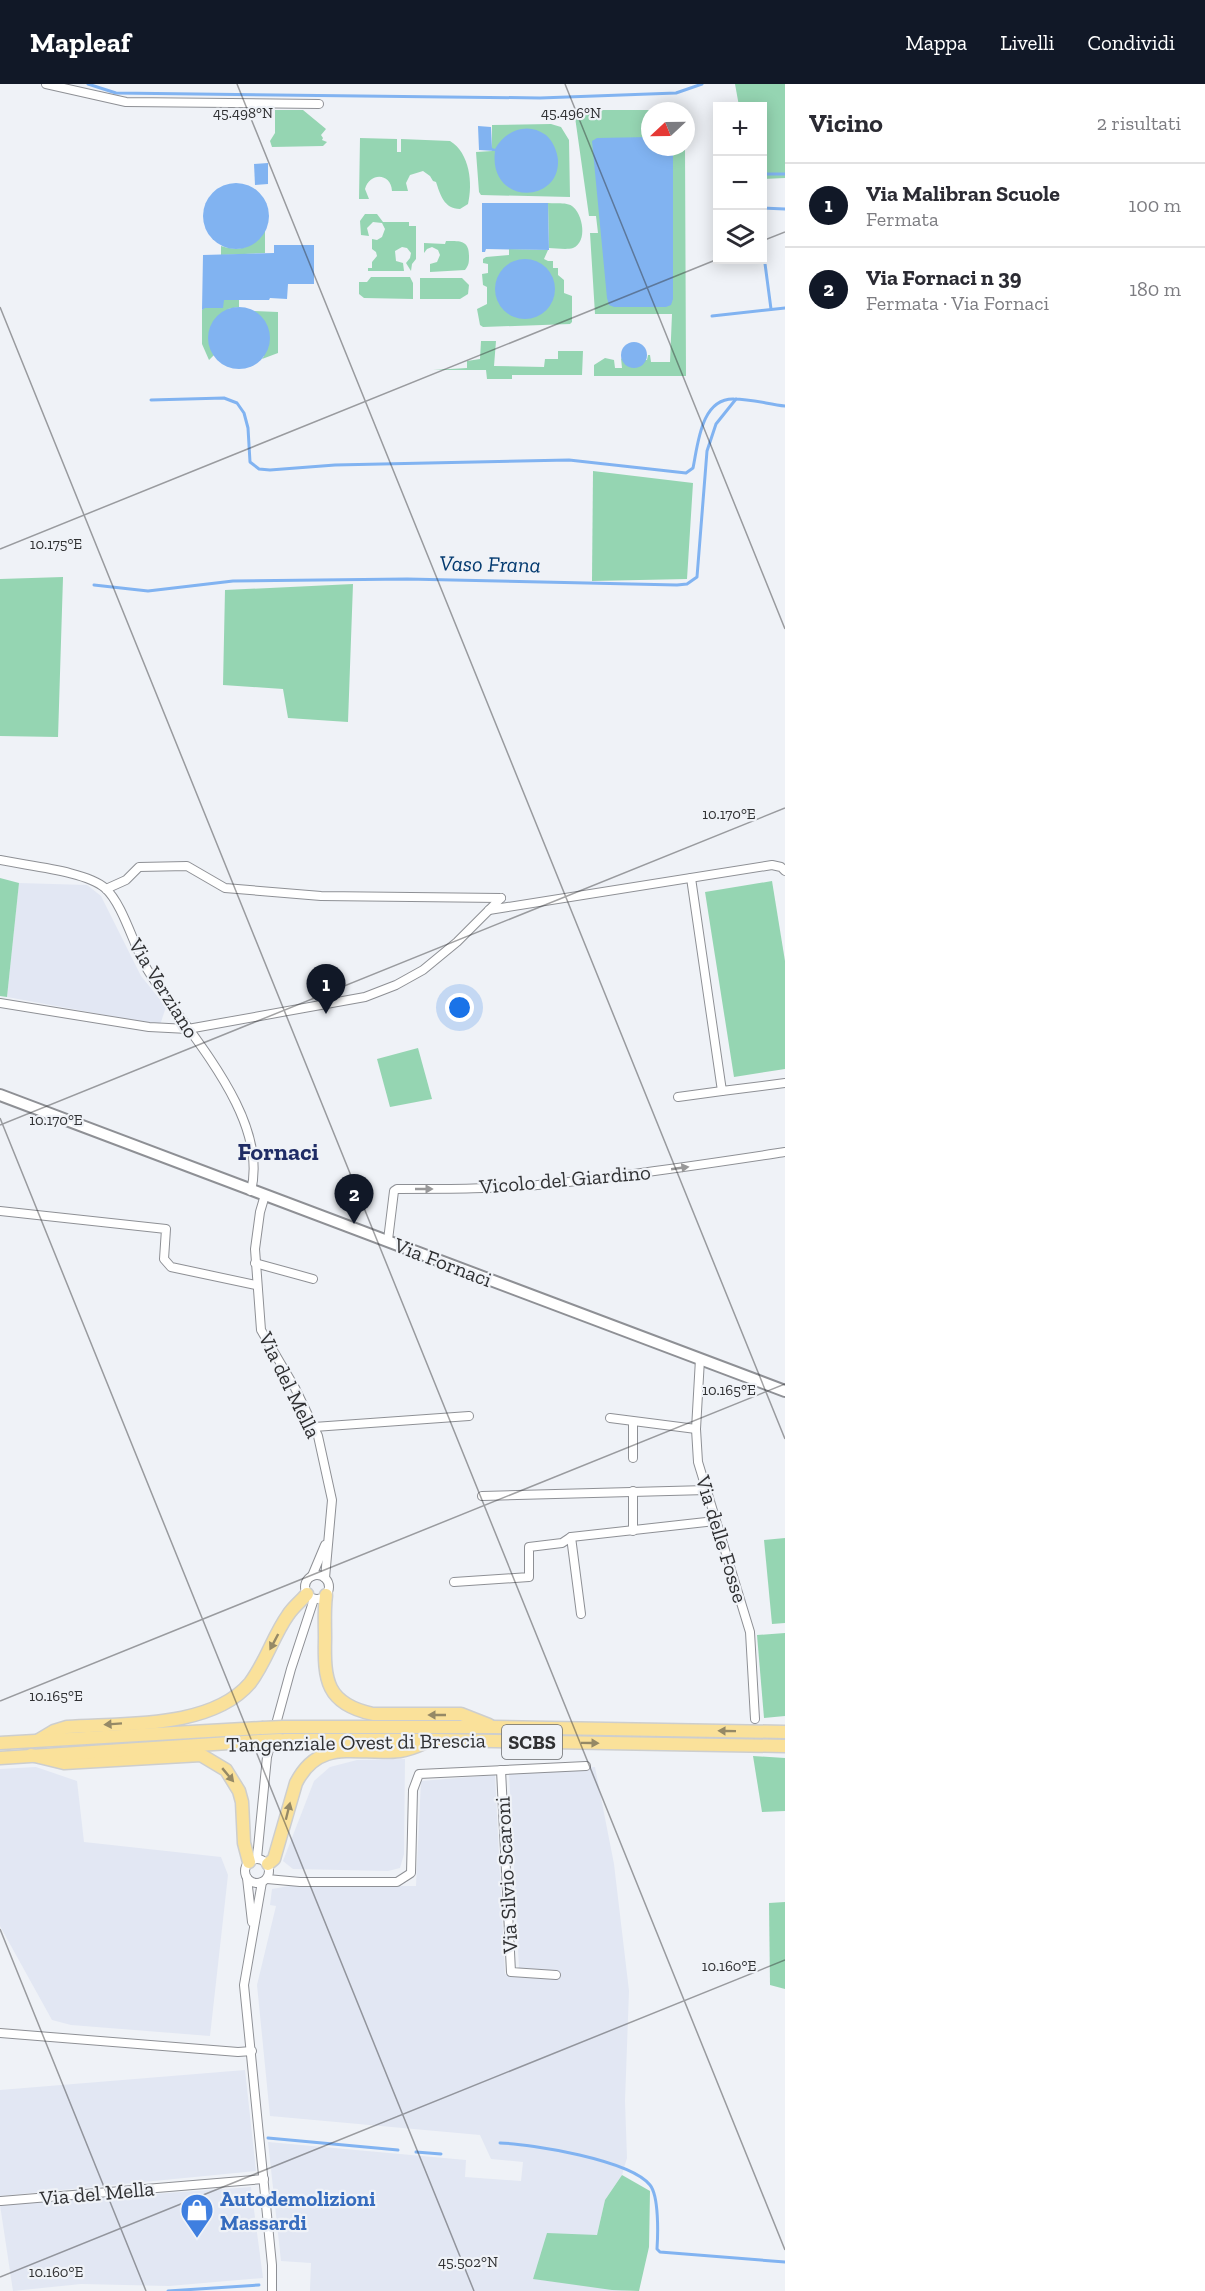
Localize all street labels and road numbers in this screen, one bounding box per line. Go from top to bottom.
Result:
street label: Via Verziano [123,933,204,1042]
street label: Vicolo del Giardino [477,1159,652,1199]
street label: Via Fornaci [390,1232,495,1292]
street label: Via del Mella [253,1327,326,1442]
street label: Via delle Fosse [691,1471,753,1606]
road number: SCBS [502,1725,562,1759]
street label: Tangenziale Ovest di Brescia [226,1727,486,1757]
street label: Via Silvio Scaroni [489,1796,523,1955]
street label: Via del Mella [38,2176,155,2211]

